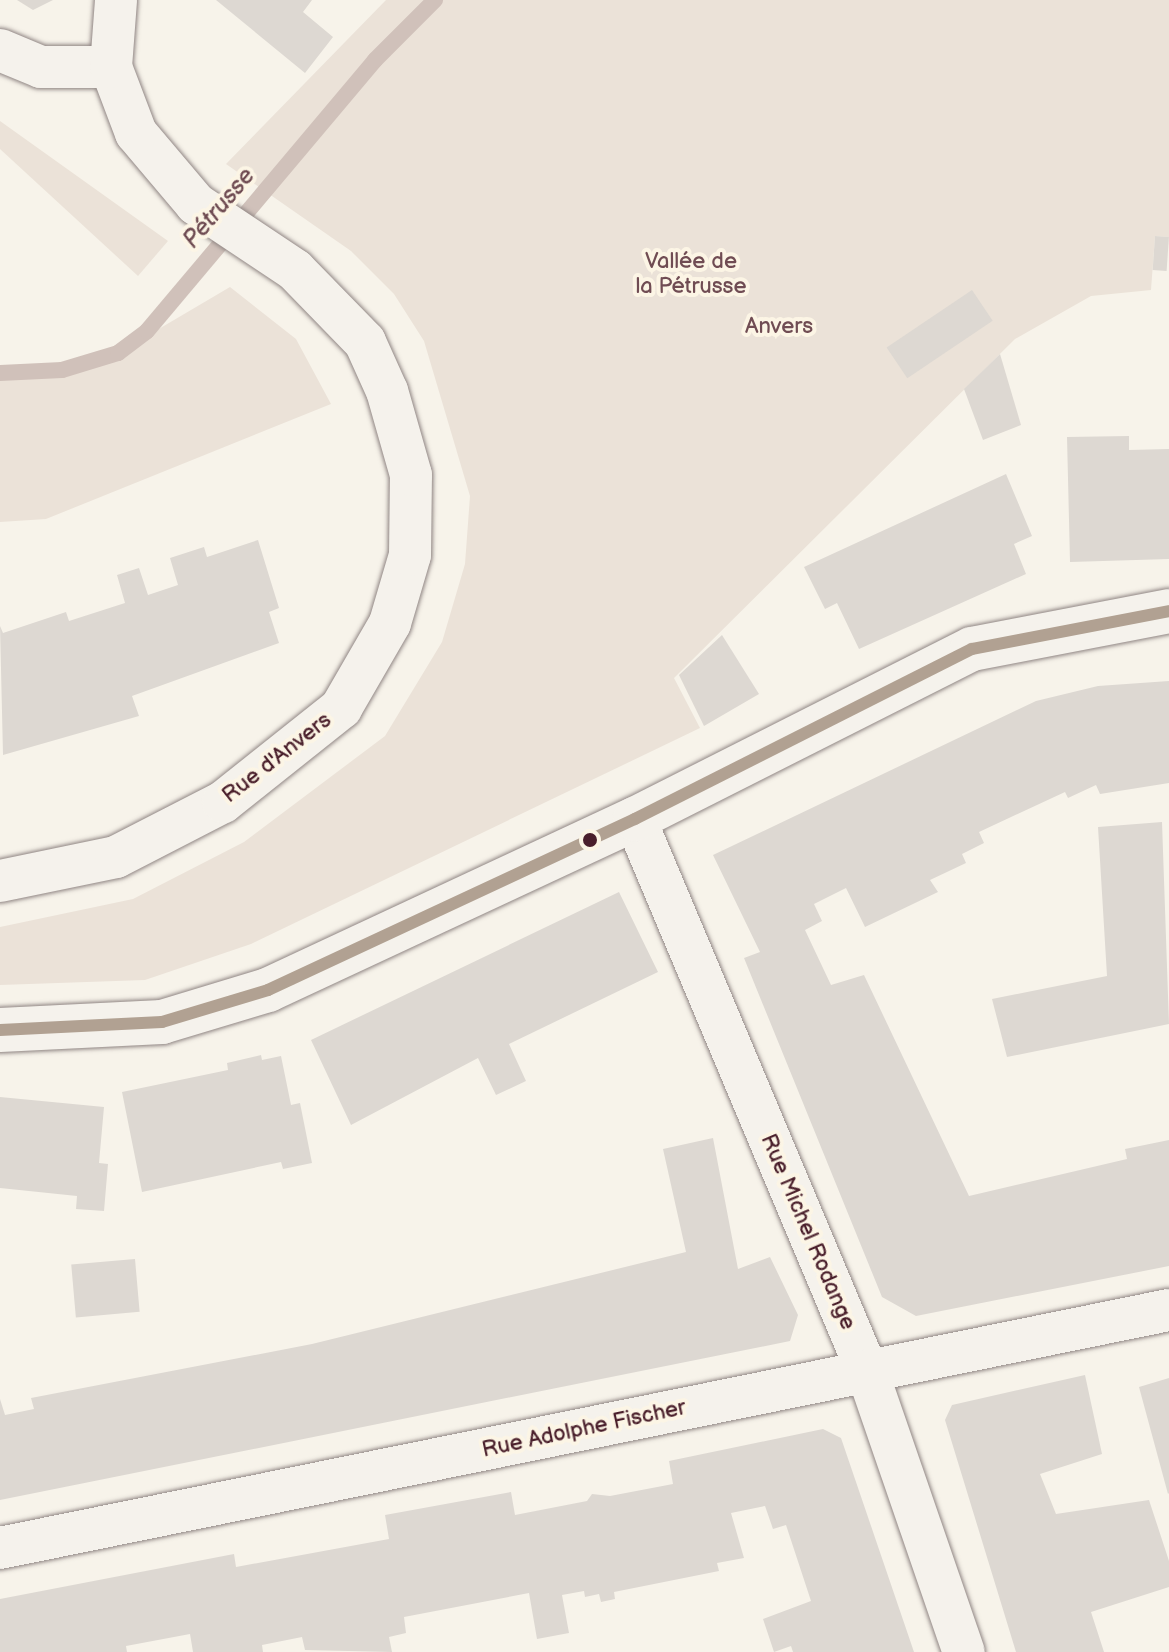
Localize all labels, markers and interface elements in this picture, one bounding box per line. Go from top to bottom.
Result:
water label: Pétrusse [177,162,261,254]
park label: Vallée de la Pétrusse [635,248,747,300]
park label: Anvers [745,314,813,340]
street label: Rue d'Anvers [217,707,337,809]
unlabelled marker [582,832,598,848]
street label: Rue Michel Rodange [755,1130,861,1334]
street label: Rue Adolphe Fischer [480,1394,688,1464]

